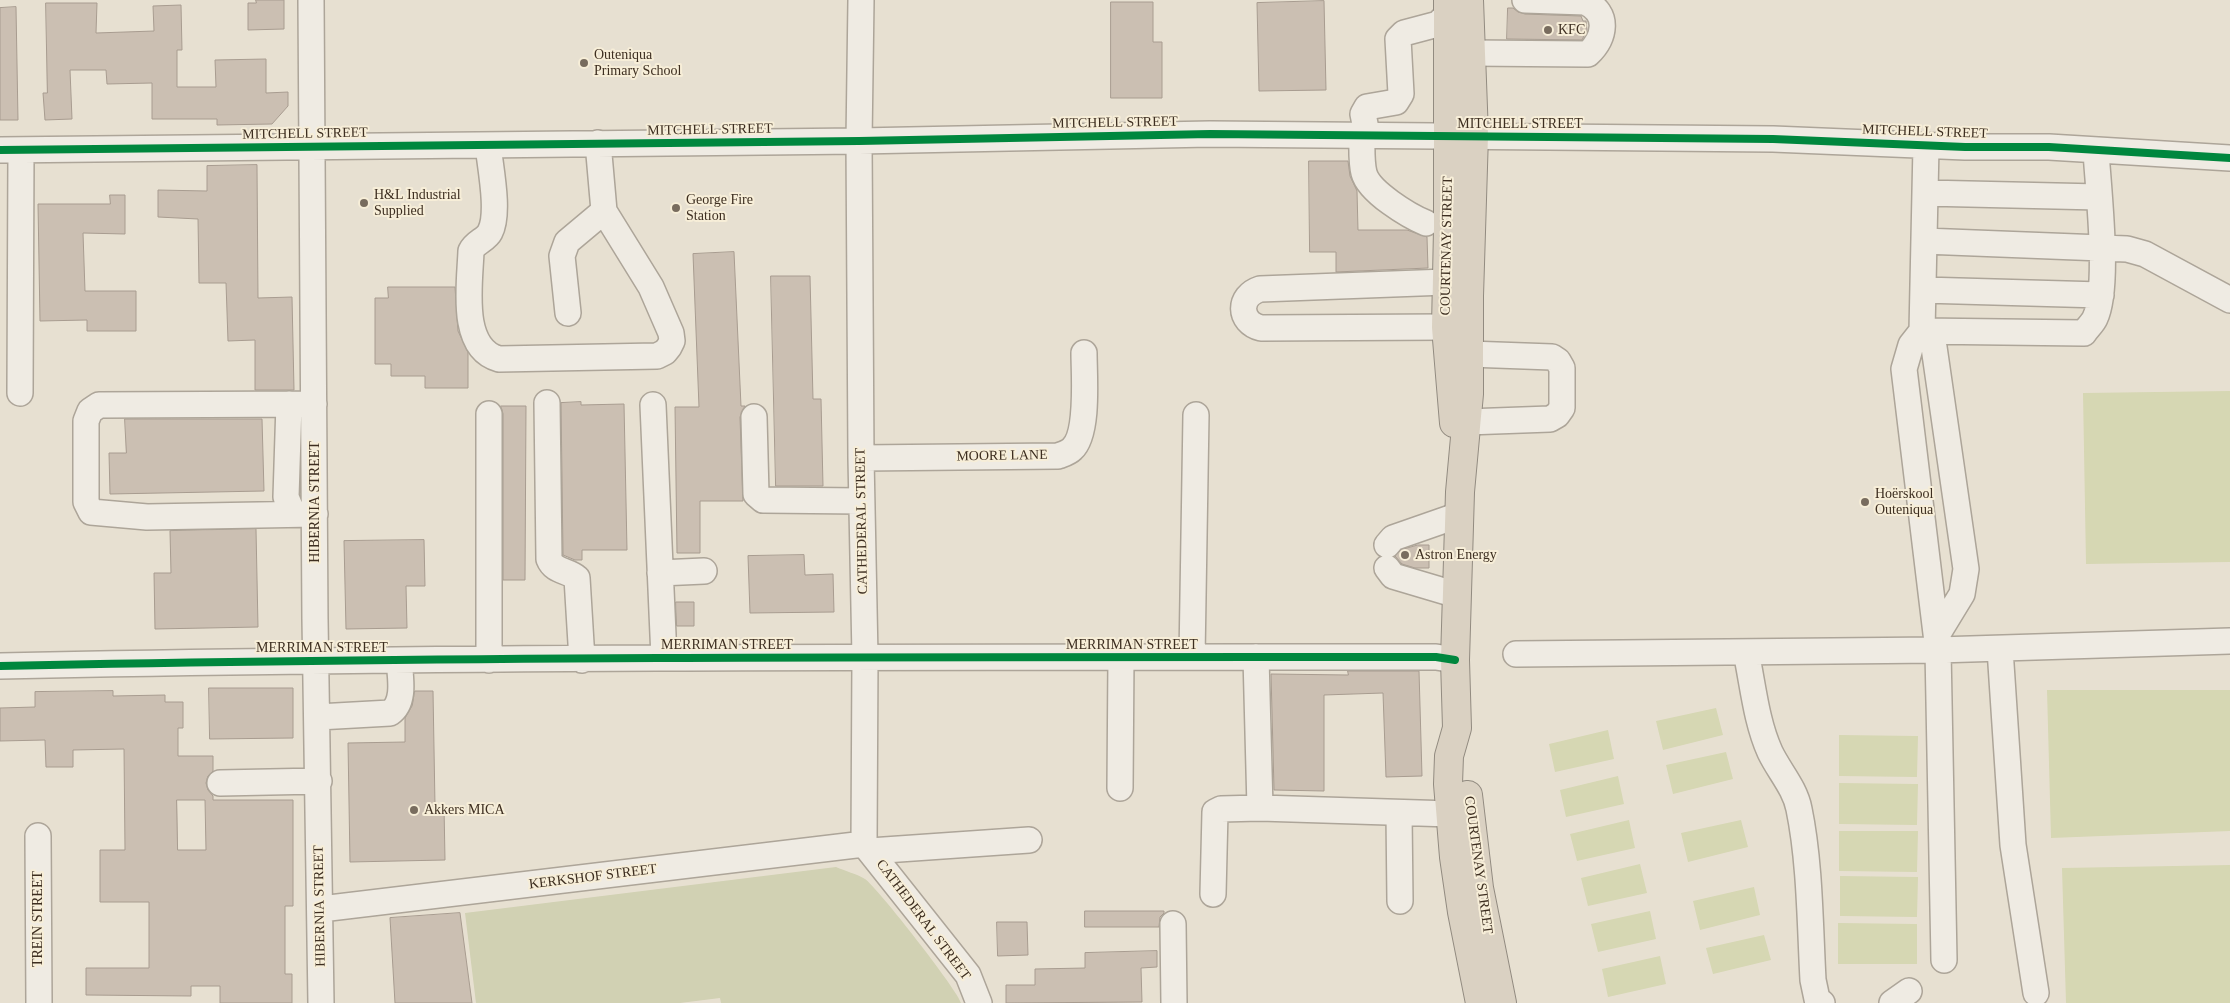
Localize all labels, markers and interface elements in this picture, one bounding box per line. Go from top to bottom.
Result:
place label: KFC [1558,22,1585,38]
marker: KFC [1542,24,1554,36]
place label: Outeniqua Primary School [594,47,681,80]
marker: Outeniqua Primary School [578,57,590,69]
street label: MITCHELL STREET [1052,114,1178,132]
street label: MITCHELL STREET [1457,116,1583,132]
street label: MITCHELL STREET [647,121,773,139]
street label: MITCHELL STREET [1862,121,1988,143]
street label: MITCHELL STREET [242,125,368,143]
street label: COURTENAY STREET [1437,176,1457,316]
place label: H&L Industrial Supplied [374,187,461,220]
place label: George Fire Station [686,192,753,224]
marker: H&L Industrial Supplied [358,197,370,209]
marker: George Fire Station [670,202,682,214]
street label: HIBERNIA STREET [307,441,323,563]
street label: MOORE LANE [956,447,1048,465]
street label: CATHEDERAL STREET [852,448,872,594]
place label: Hoërskool Outeniqua [1875,486,1933,518]
marker: Hoërskool Outeniqua [1859,496,1871,508]
place label: Astron Energy [1415,547,1497,563]
marker: Astron Energy [1399,549,1411,561]
street label: MERRIMAN STREET [661,637,793,653]
street label: MERRIMAN STREET [1066,637,1198,653]
street label: MERRIMAN STREET [256,640,388,656]
street label: COURTENAY STREET [1460,795,1496,935]
place label: Akkers MICA [424,802,504,818]
marker: Akkers MICA [408,804,420,816]
street label: HIBERNIA STREET [311,845,329,967]
street label: CATHEDERAL STREET [872,856,974,984]
street label: KERKSHOF STREET [528,861,658,893]
street label: TREIN STREET [30,871,46,967]

